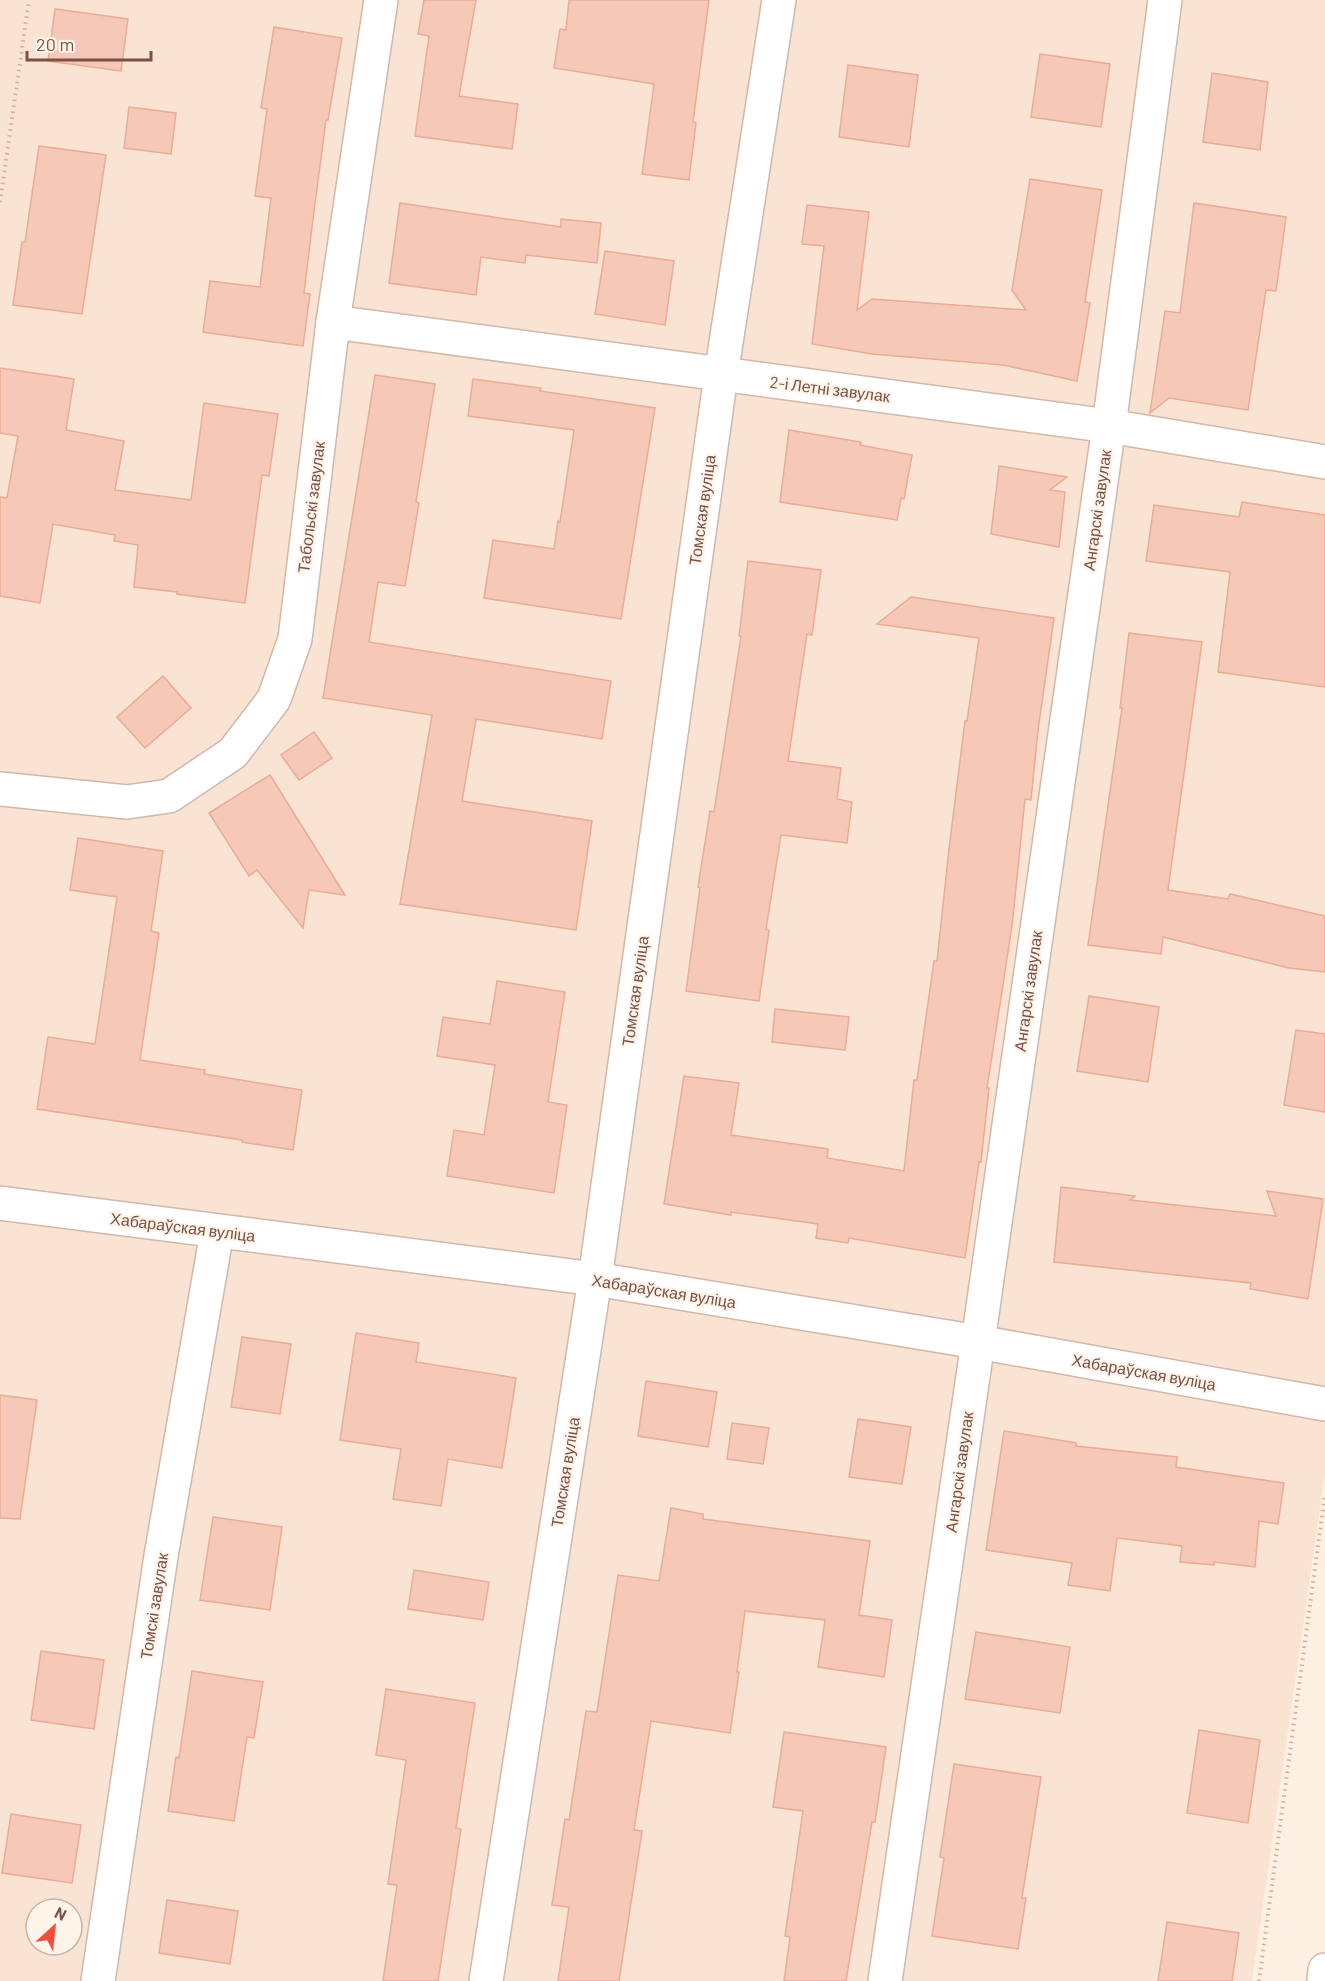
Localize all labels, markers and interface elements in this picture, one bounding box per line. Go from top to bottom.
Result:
scale bar [27,24,152,62]
text: 20 m [36,33,74,55]
street label: 2-і Летні завулак [769,372,892,405]
street label: Табольскі завулак [293,439,328,574]
street label: Ангарскі завулак [1079,447,1115,572]
street label: Томская вуліца [684,453,719,566]
street label: Ангарскі завулак [1010,928,1046,1053]
street label: Томская вуліца [617,934,652,1047]
street label: Хабараўская вуліца [109,1208,257,1245]
street label: Хабараўская вуліца [591,1270,738,1311]
street label: Хабараўская вуліца [1071,1349,1218,1394]
street label: Ангарскі завулак [941,1409,977,1534]
street label: Томская вуліца [546,1415,583,1528]
street label: Томскі завулак [136,1550,171,1660]
north arrow [24,1897,84,1957]
text: N [52,1902,70,1924]

